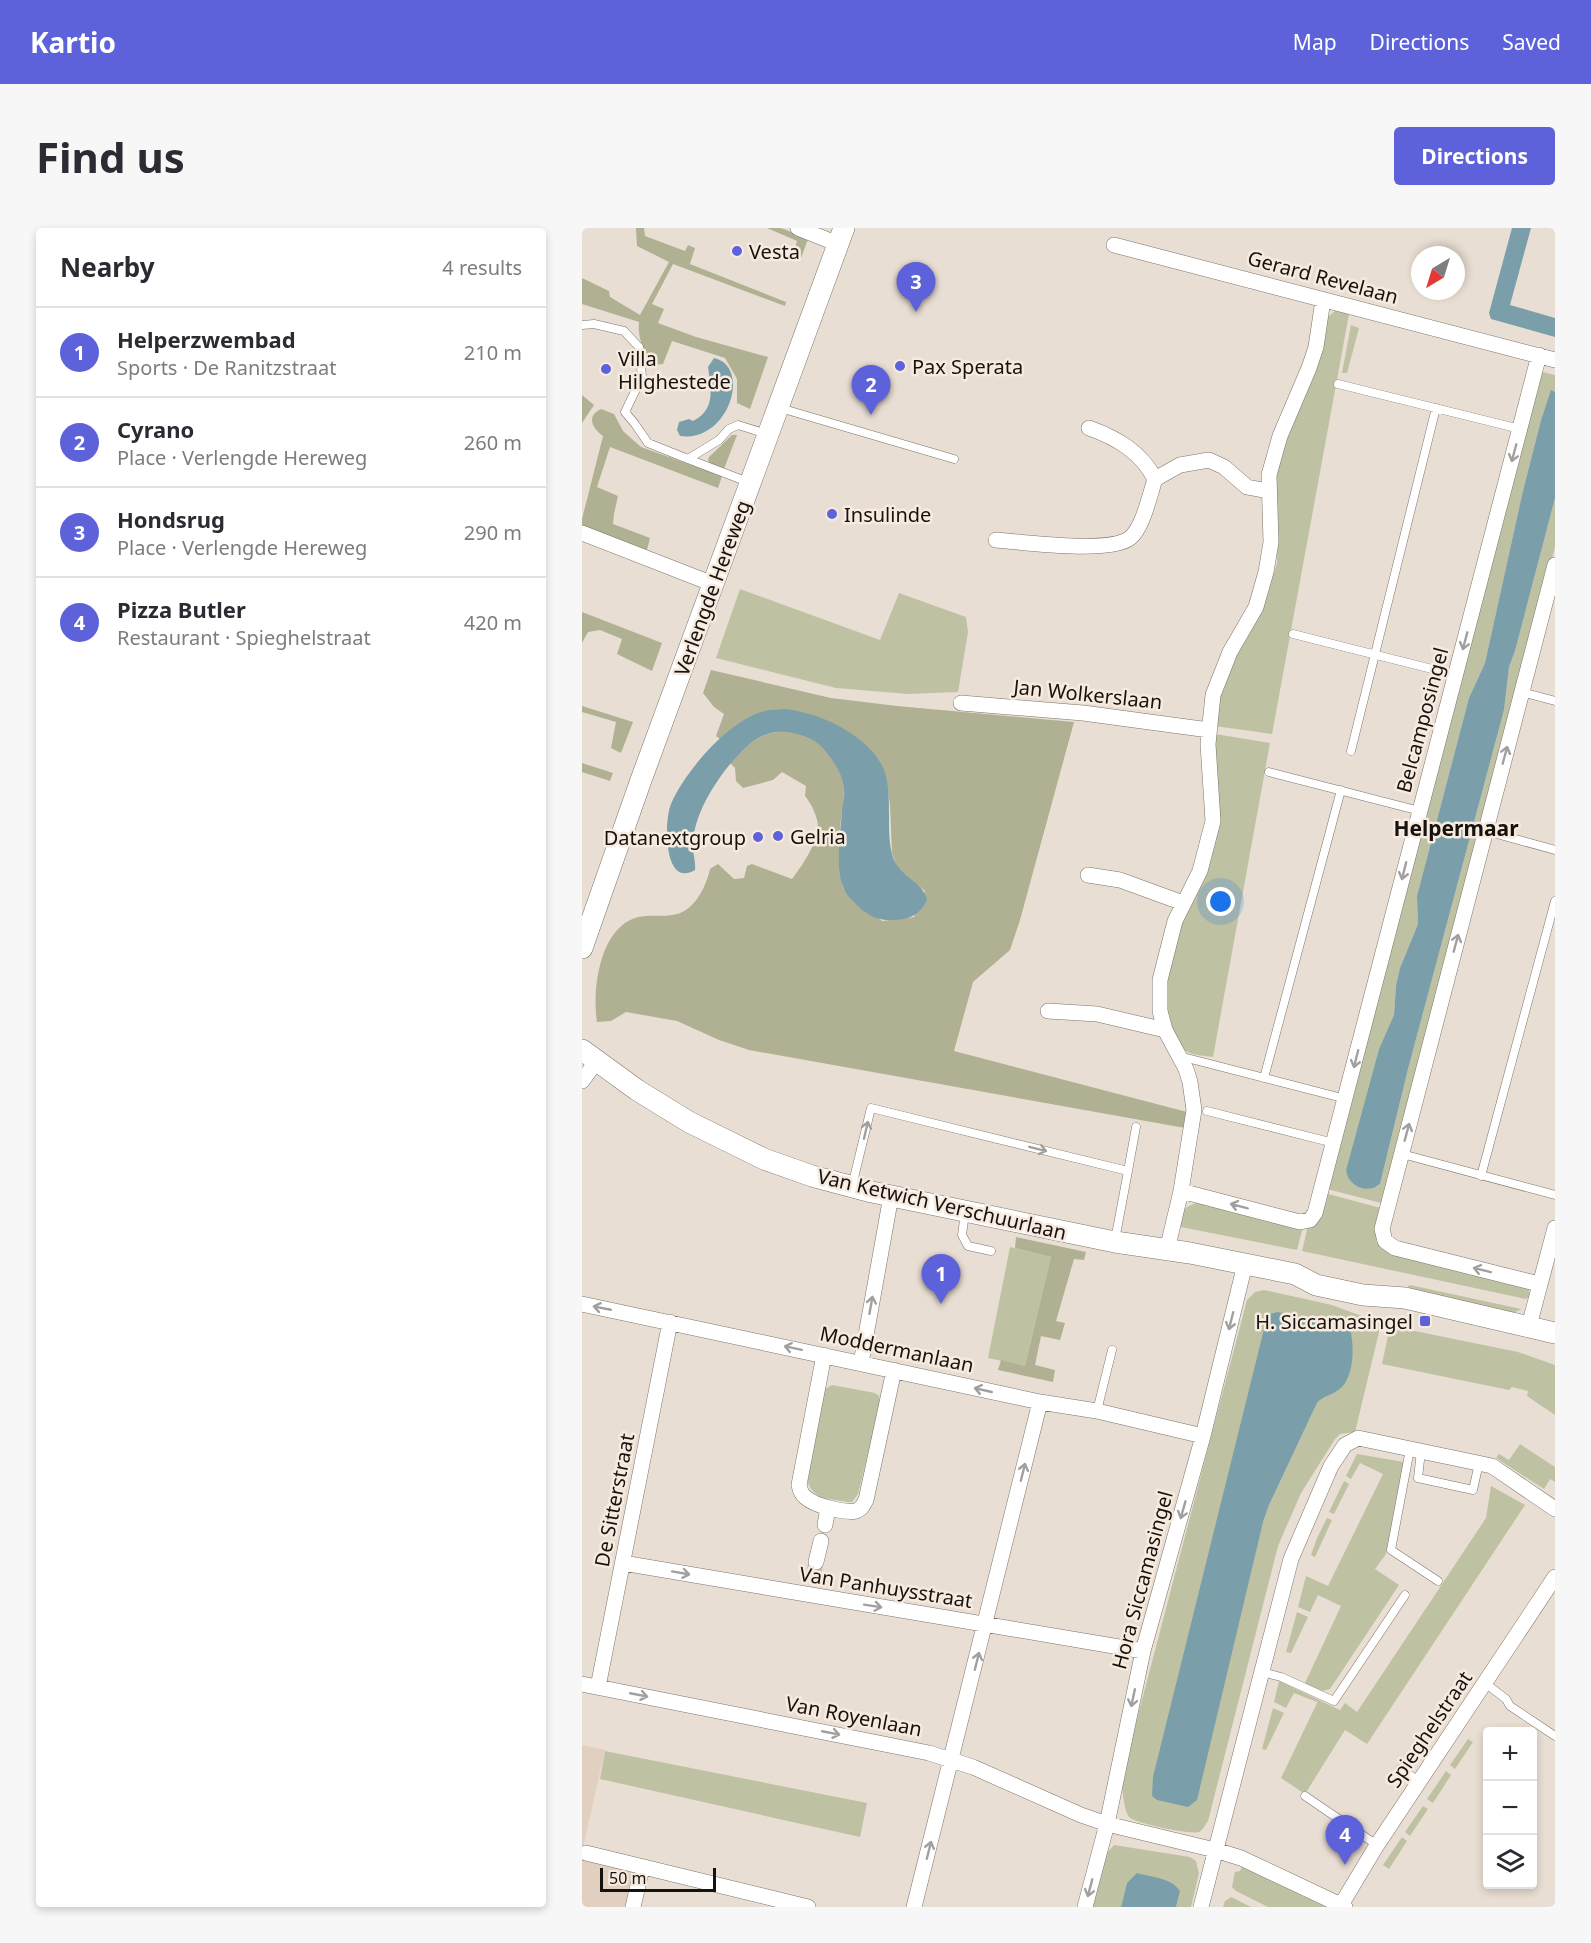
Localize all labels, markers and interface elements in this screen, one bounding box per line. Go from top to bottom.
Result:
text: Kartio [30,23,116,61]
text: Map [1293,28,1337,56]
text: Directions [1370,28,1469,56]
text: Saved [1502,28,1561,56]
button: Directions [1394,127,1555,185]
text: Find us [36,128,185,185]
place label: Vesta [749,238,800,265]
marker: Vesta [730,244,744,258]
street label: Gerard Revelaan [1245,244,1401,310]
north arrow [1411,246,1465,300]
text: Nearby [60,249,155,285]
text: 4 results [442,254,522,281]
pin: 3 [896,262,936,312]
text: Helperzwembad [117,324,296,354]
text: 1 [74,339,85,366]
text: 210 m [464,339,522,366]
place label: Villa Hilghestede [618,345,731,395]
place label: Pax Sperata [912,353,1023,380]
text: Sports · De Ranitzstraat [117,354,336,381]
marker: Pax Sperata [893,359,907,373]
marker: Villa Hilghestede [599,362,613,376]
pin: 2 [852,366,890,415]
text: Cyrano [117,414,194,444]
text: 2 [74,429,85,456]
text: 260 m [464,429,522,456]
one-way arrow [1508,443,1519,462]
text: Place · Verlengde Hereweg [117,444,367,471]
street label: Verlengde Hereweg [668,496,756,680]
place label: Insulinde [844,501,931,528]
text: Hondsrug [117,504,225,534]
marker: Insulinde [825,507,839,521]
text: 3 [74,519,85,546]
text: 290 m [464,519,522,546]
text: Place · Verlengde Hereweg [117,534,367,561]
text: Pizza Butler [117,594,246,624]
text: 4 [74,609,85,636]
text: 420 m [464,609,522,636]
text: Restaurant · Spieghelstraat [117,624,371,651]
one-way arrow [1458,632,1470,651]
street label: Belcamposingel [1390,644,1454,796]
street label: Jan Wolkerslaan [1010,673,1164,715]
one-way arrow [1500,745,1511,764]
district label: Helpermaar [1393,814,1519,842]
place label: Gelria [790,823,846,850]
place label: Datanextgroup [604,824,746,851]
marker: Gelria [771,829,785,843]
marker: Datanextgroup [751,830,765,844]
one-way arrow [1398,861,1410,880]
your location [1206,887,1235,916]
one-way arrow [1451,934,1463,953]
one-way arrow [1350,1050,1361,1069]
one-way arrow [860,1121,872,1140]
one-way arrow [1402,1123,1414,1142]
one-way arrow [1028,1144,1047,1156]
street label: Van Ketwich Verschuurlaan [815,1162,1069,1246]
one-way arrow [1230,1200,1249,1212]
pin: 1 [922,1254,960,1304]
one-way arrow [1473,1263,1492,1275]
one-way arrow [866,1296,877,1315]
one-way arrow [593,1302,612,1313]
place label: H. Siccamasingel [1255,1308,1413,1335]
one-way arrow [1225,1311,1237,1330]
marker: H. Siccamasingel [1418,1314,1432,1328]
street label: Moddermanlaan [818,1320,976,1378]
one-way arrow [783,1342,803,1353]
one-way arrow [974,1383,993,1395]
street label: De Sitterstraat [588,1431,640,1569]
one-way arrow [1018,1463,1030,1482]
street label: Hora Siccamasingel [1105,1488,1179,1672]
one-way arrow [1176,1500,1188,1519]
street label: Van Panhuysstraat [798,1560,974,1614]
one-way arrow [670,1568,690,1579]
one-way arrow [863,1601,882,1612]
one-way arrow [971,1652,983,1671]
street label: Spieghelstraat [1380,1665,1478,1793]
one-way arrow [1127,1688,1138,1708]
one-way arrow [629,1690,649,1701]
street label: Van Royenlaan [784,1690,924,1742]
map controls [1483,1727,1537,1889]
button: + [1483,1727,1537,1781]
one-way arrow [820,1728,840,1739]
button: − [1483,1781,1537,1835]
pin: 4 [1326,1816,1365,1865]
button: layers [1483,1835,1537,1889]
one-way arrow [923,1841,935,1860]
scale bar [600,1865,716,1892]
text: 50 m [609,1867,646,1889]
one-way arrow [1084,1879,1095,1898]

